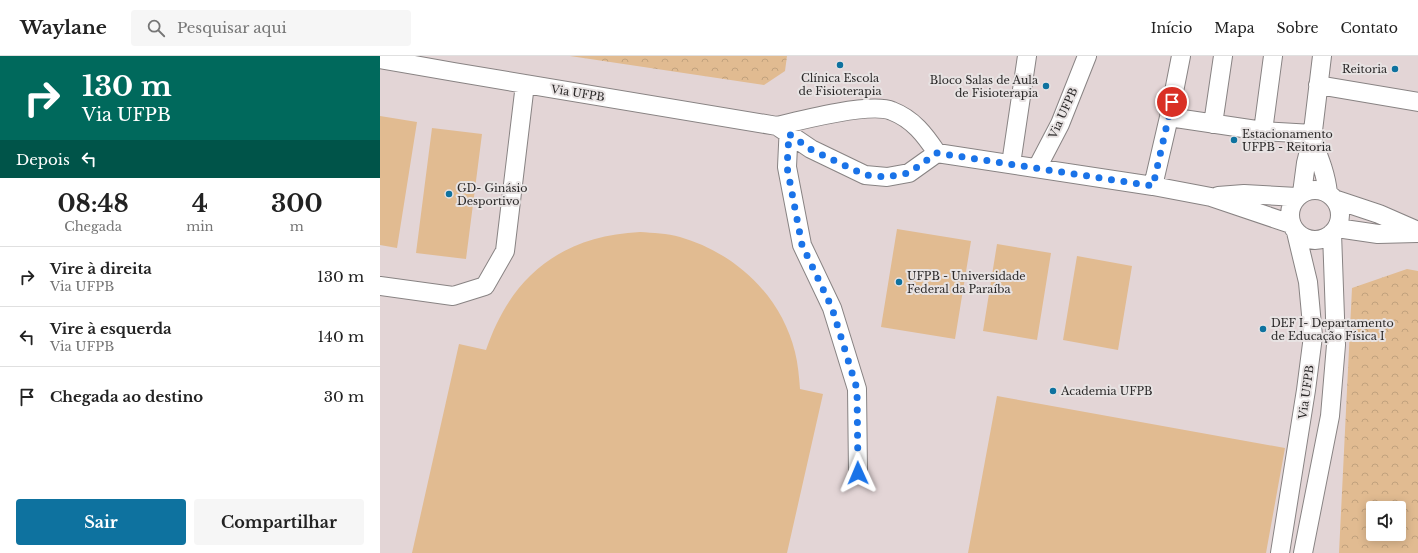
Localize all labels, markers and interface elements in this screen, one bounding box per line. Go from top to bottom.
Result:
search box [131,10,411,46]
text: Waylane [20,16,107,39]
icon: search [145,17,167,39]
text: Pesquisar aqui [177,18,287,37]
text: Início [1151,19,1192,37]
text: Mapa [1214,19,1255,37]
text: Sobre [1277,19,1318,37]
text: Contato [1340,19,1398,37]
marker: Clínica Escola de Fisioterapia [835,60,845,70]
place label: Reitoria [1342,62,1388,76]
marker: Reitoria [1390,64,1400,74]
text: 130 m [82,69,172,104]
place label: Clínica Escola de Fisioterapia [798,71,882,98]
icon: right [16,72,68,124]
place label: Bloco Salas de Aula de Fisioterapia [930,73,1039,100]
marker: Bloco Salas de Aula de Fisioterapia [1041,81,1051,91]
street label: Via UFPB [549,82,606,104]
street label: Via UFPB [1045,85,1080,142]
pin [1155,85,1189,119]
icon: arrive [1161,91,1183,113]
text: Via UFPB [82,104,171,126]
place label: Estacionamento UFPB - Reitoria [1242,127,1333,154]
marker: Estacionamento UFPB - Reitoria [1229,135,1239,145]
icon: left [78,148,100,170]
text: Depois [16,150,70,169]
place label: GD- Ginásio Desportivo [457,181,527,208]
text: 08:48 [57,189,129,218]
text: 4 [192,189,208,218]
text: 300 [271,189,323,218]
marker: GD- Ginásio Desportivo [444,189,454,199]
text: Chegada [64,218,122,235]
text: min [186,218,214,235]
text: m [290,218,304,235]
text: Vire à direita [50,259,152,278]
icon: right [16,266,38,288]
text: 130 m [317,267,364,286]
place label: UFPB - Universidade Federal da Paraíba [907,269,1026,296]
marker: UFPB - Universidade Federal da Paraíba [894,277,904,287]
text: Via UFPB [50,278,114,295]
place label: DEF I- Departamento de Educação Física I [1271,316,1394,343]
text: Vire à esquerda [50,319,172,338]
marker: DEF I- Departamento de Educação Física I [1258,324,1268,334]
icon: left [16,326,38,348]
text: 140 m [317,327,364,346]
text: Via UFPB [50,338,114,355]
street label: Via UFPB [1295,364,1317,421]
place label: Academia UFPB [1060,384,1153,398]
icon: arrive [16,386,38,408]
marker: Academia UFPB [1048,386,1058,396]
text: Chegada ao destino [50,387,203,406]
text: 30 m [324,387,364,406]
position arrow [837,452,879,494]
button: Sair [16,499,186,545]
button: Compartilhar [194,499,364,545]
map controls [1366,501,1406,541]
button: sound [1366,501,1406,541]

